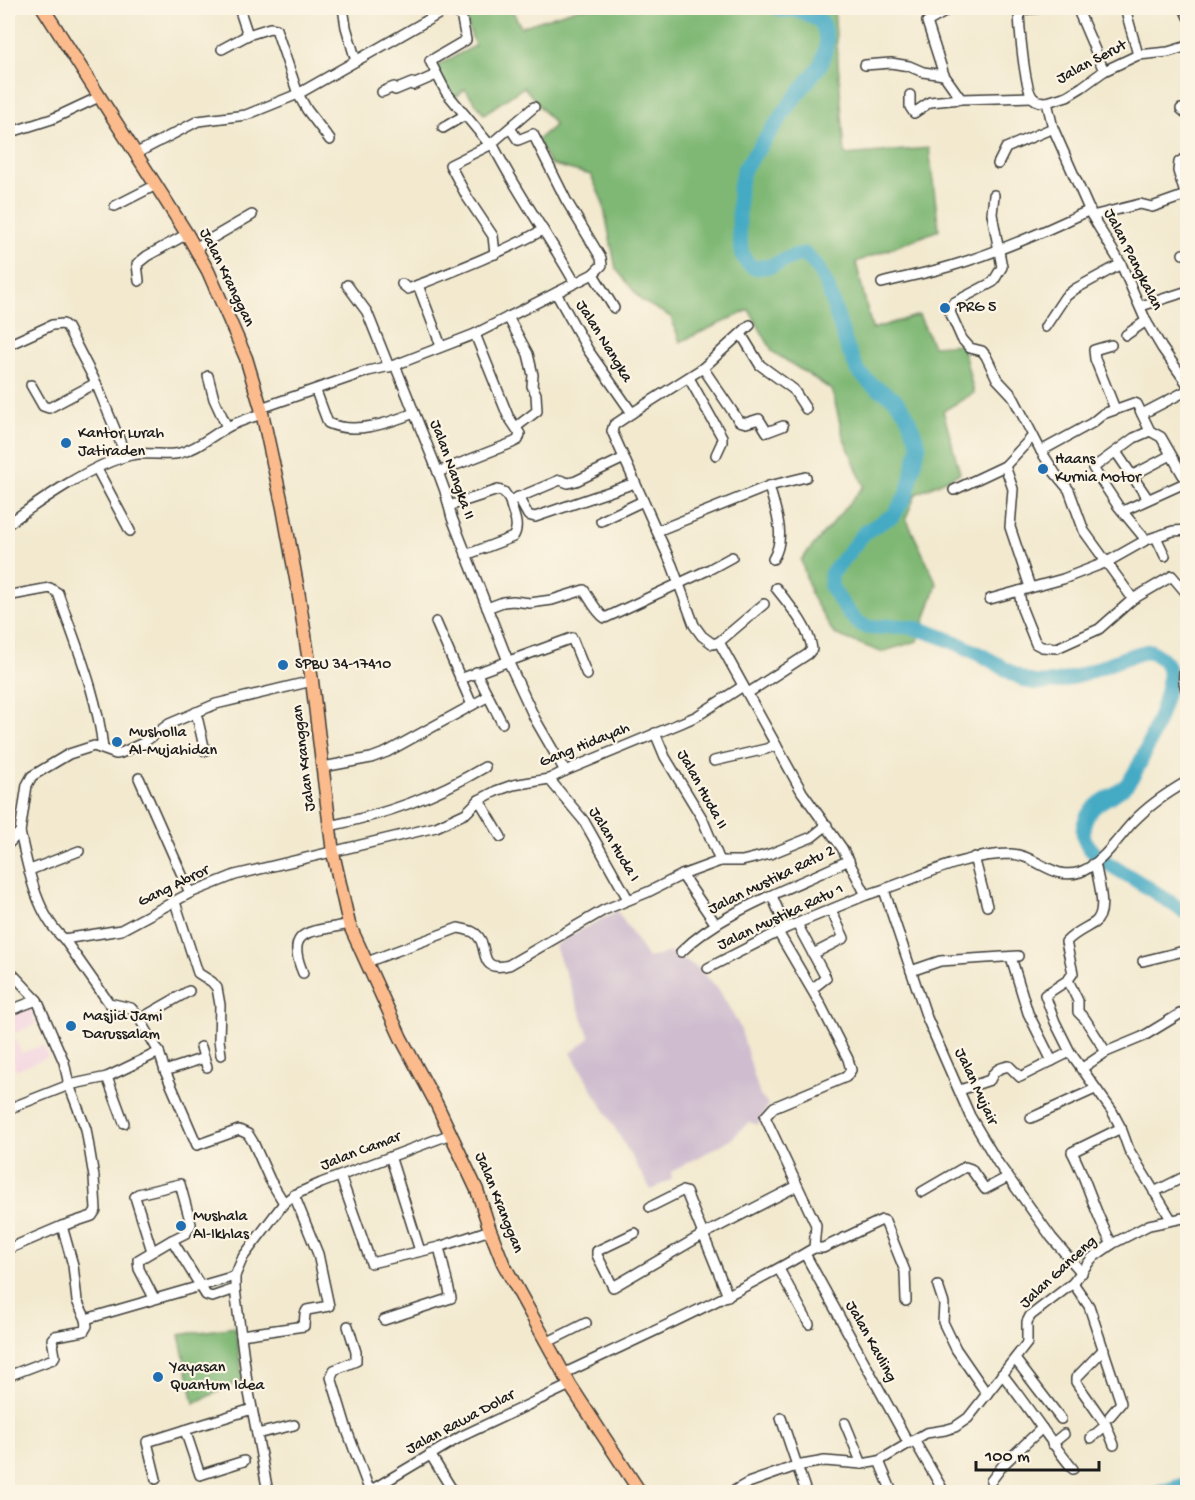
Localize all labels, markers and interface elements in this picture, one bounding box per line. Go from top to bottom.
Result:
street label: Jalan Serut [1054,36,1132,89]
street label: Jalan Pangkalan [1098,206,1166,314]
street label: Jalan Kranggan [194,226,258,331]
street label: Jalan Nangka [570,297,636,388]
place label: PRG 5 [956,299,997,318]
marker: PRG 5 [938,301,952,315]
street label: Jalan Nangka II [424,418,478,522]
place label: Kantor Lurah Jatiraden [78,425,165,462]
marker: Kantor Lurah Jatiraden [59,436,73,450]
place label: Haans Kurnia Motor [1055,451,1142,488]
marker: Haans Kurnia Motor [1036,462,1050,476]
place label: SPBU 34-17410 [295,656,391,675]
marker: SPBU 34-17410 [276,658,290,672]
street label: Jalan Kranggan [289,703,321,812]
street label: Gang Hidayah [537,719,633,773]
place label: Musholla Al-Mujahidan [129,724,217,761]
marker: Musholla Al-Mujahidan [110,735,124,749]
street label: Jalan Huda II [671,747,731,833]
street label: Jalan Huda I [583,804,643,886]
street label: Jalan Mustika Ratu 2 [706,842,838,920]
street label: Gang Abror [135,861,214,912]
street label: Jalan Mustika Ratu 1 [715,880,847,956]
place label: Masjid Jami Darussalam [82,1008,162,1045]
marker: Masjid Jami Darussalam [64,1019,78,1033]
street label: Jalan Mujair [949,1046,1002,1130]
street label: Jalan Camar [318,1127,405,1176]
street label: Jalan Kranggan [469,1150,527,1256]
place label: Mushala Al-Ikhlas [193,1208,250,1245]
marker: Mushala Al-Ikhlas [174,1219,188,1233]
street label: Jalan Ganceng [1017,1233,1101,1313]
street label: Jalan Kavling [840,1298,900,1386]
place label: Yayasan Quantum Idea [168,1359,265,1396]
marker: Yayasan Quantum Idea [151,1370,165,1384]
street label: Jalan Rawa Dolar [403,1386,520,1460]
scale bar [976,1434,1099,1472]
text: 100 m [984,1447,1030,1468]

